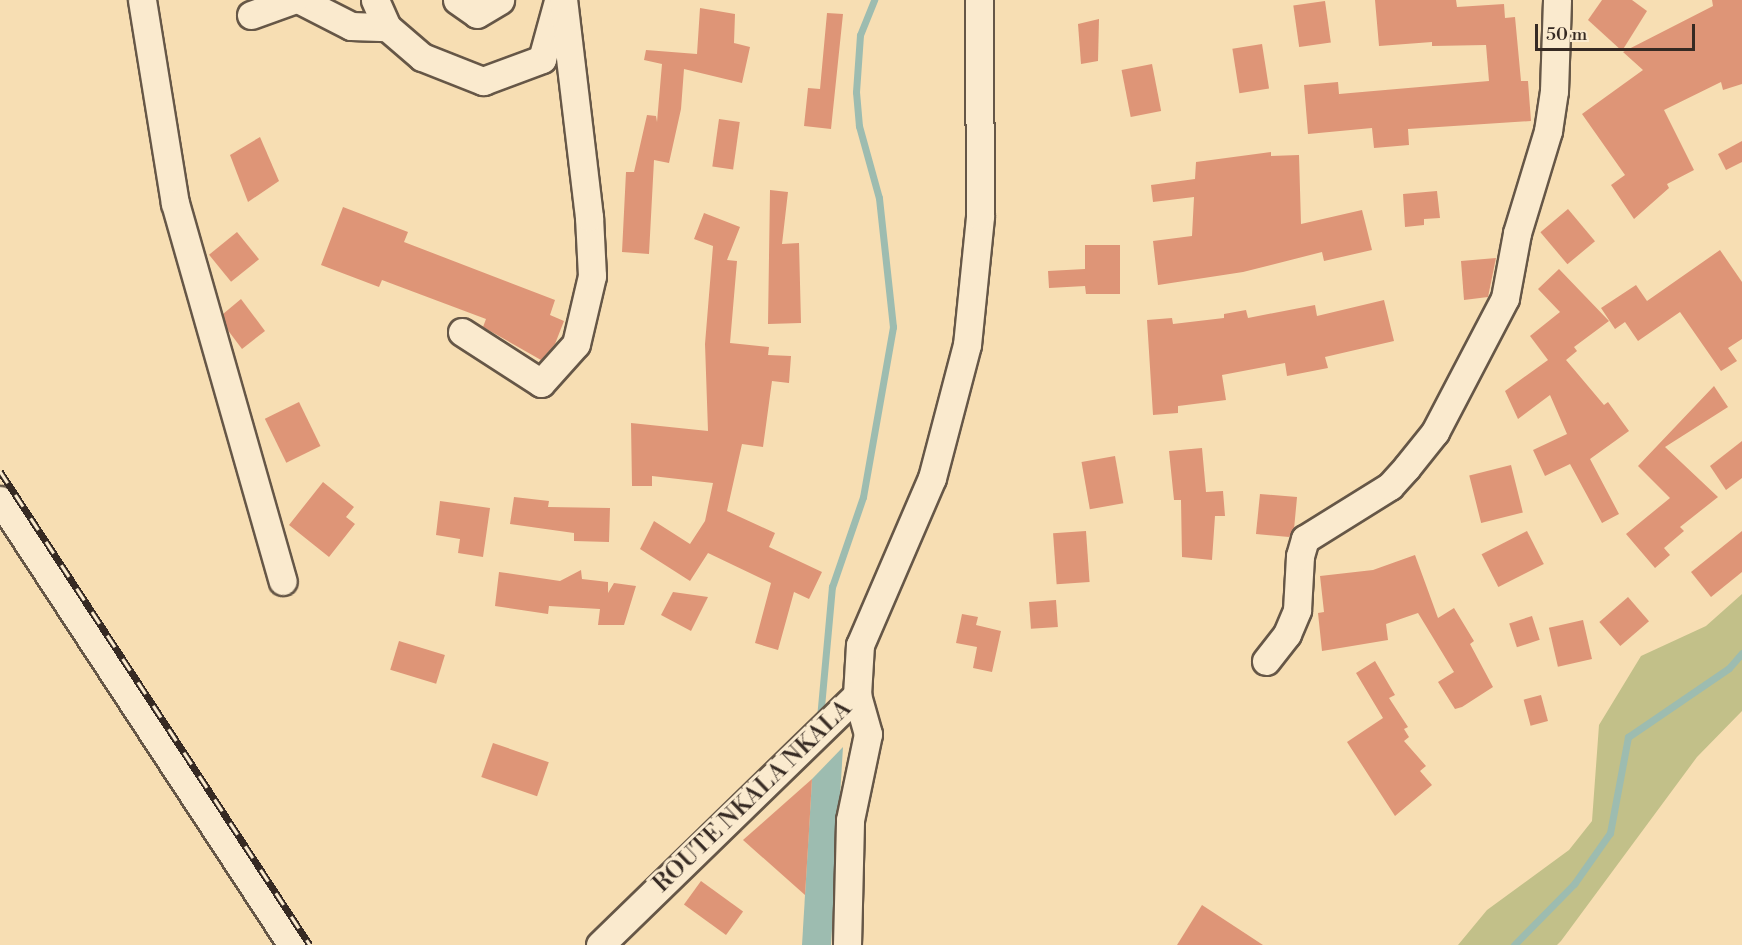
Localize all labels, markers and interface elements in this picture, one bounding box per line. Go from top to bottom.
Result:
scale bar [1538,12,1698,50]
text: 50 m [1546,23,1587,46]
street label: ROUTE NKALA NKALA [648,695,858,899]

